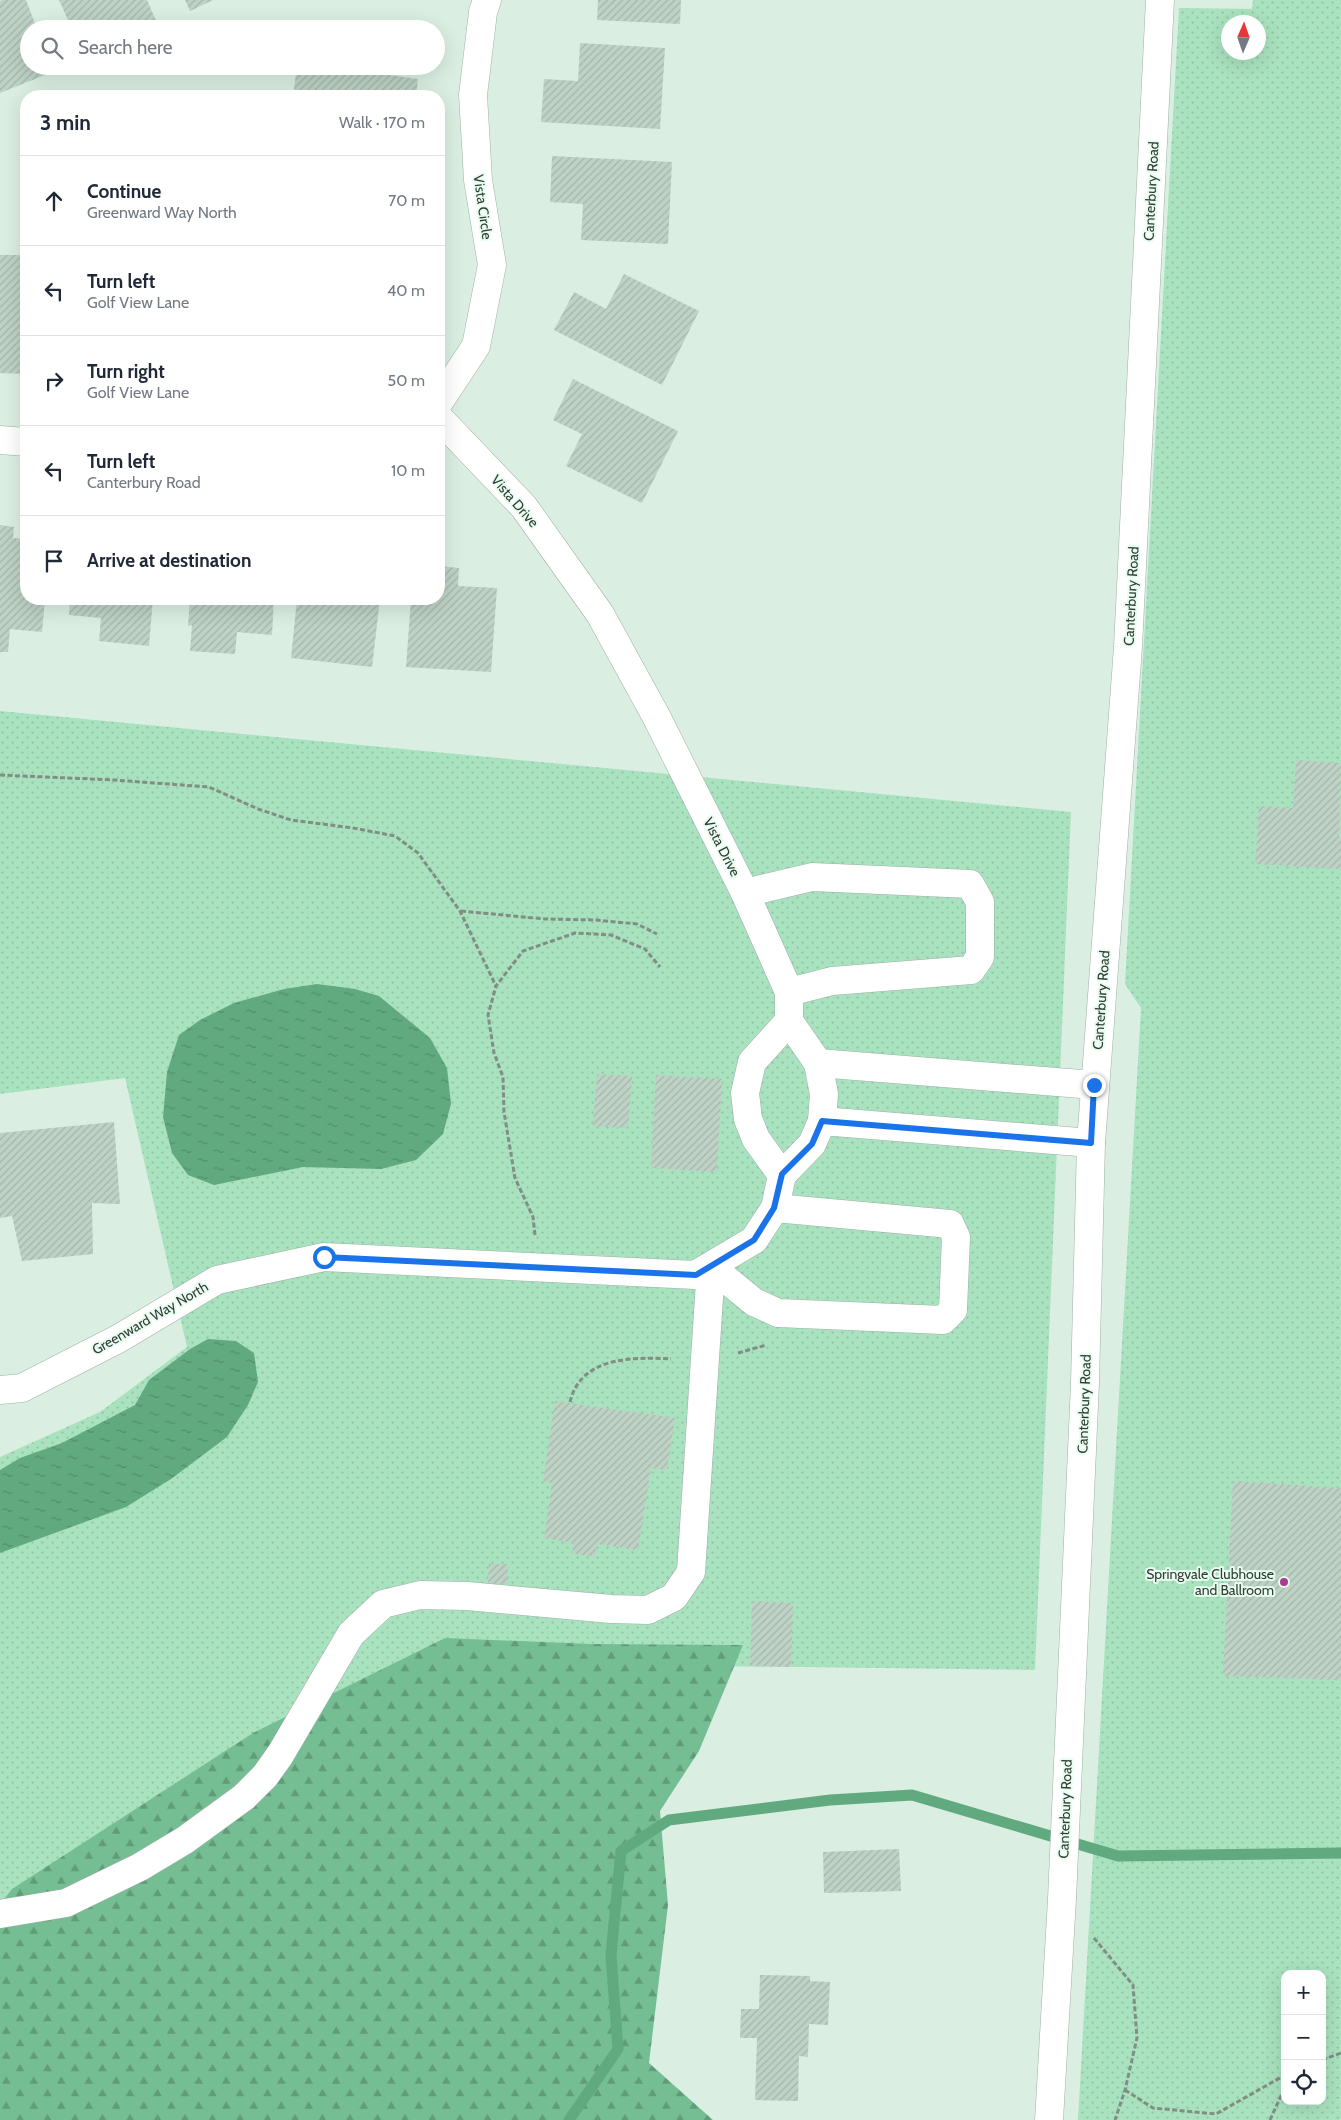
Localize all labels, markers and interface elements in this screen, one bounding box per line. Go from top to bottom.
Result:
north arrow [1221,15,1266,60]
search box [20,20,445,75]
icon: search [38,34,66,62]
text: Search here [78,36,172,59]
text: 3 min [40,110,91,135]
text: Walk · 170 m [339,113,425,132]
street label: Canterbury Road [1139,141,1163,241]
street label: Vista Circle [470,173,496,241]
text: Continue [87,180,161,203]
icon: ahead [40,187,68,215]
text: 70 m [388,191,425,210]
text: Greenward Way North [87,203,237,222]
text: Turn left [87,270,155,293]
icon: left [40,277,68,305]
text: 40 m [387,281,425,300]
text: Golf View Lane [87,293,189,312]
text: Turn right [87,360,165,383]
icon: right [40,367,68,395]
text: 50 m [388,371,425,390]
text: Golf View Lane [87,383,189,402]
text: Turn left [87,450,155,473]
icon: left [40,457,68,485]
text: 10 m [391,461,425,480]
street label: Vista Drive [487,471,543,531]
text: Canterbury Road [87,473,201,492]
street label: Canterbury Road [1119,546,1143,646]
icon: arrive [40,547,68,575]
text: Arrive at destination [87,549,251,572]
street label: Vista Drive [699,814,745,880]
street label: Canterbury Road [1089,950,1113,1050]
route end [1083,1074,1106,1097]
route start [313,1246,336,1269]
street label: Greenward Way North [89,1277,211,1359]
street label: Canterbury Road [1073,1354,1095,1454]
place label: Springvale Clubhouse and Ballroom [1146,1565,1274,1599]
marker: Springvale Clubhouse and Ballroom [1278,1576,1290,1588]
street label: Canterbury Road [1054,1759,1076,1859]
map controls [1281,1970,1326,2105]
button: + [1281,1970,1326,2015]
button: − [1281,2015,1326,2060]
button: locate [1281,2060,1326,2105]

